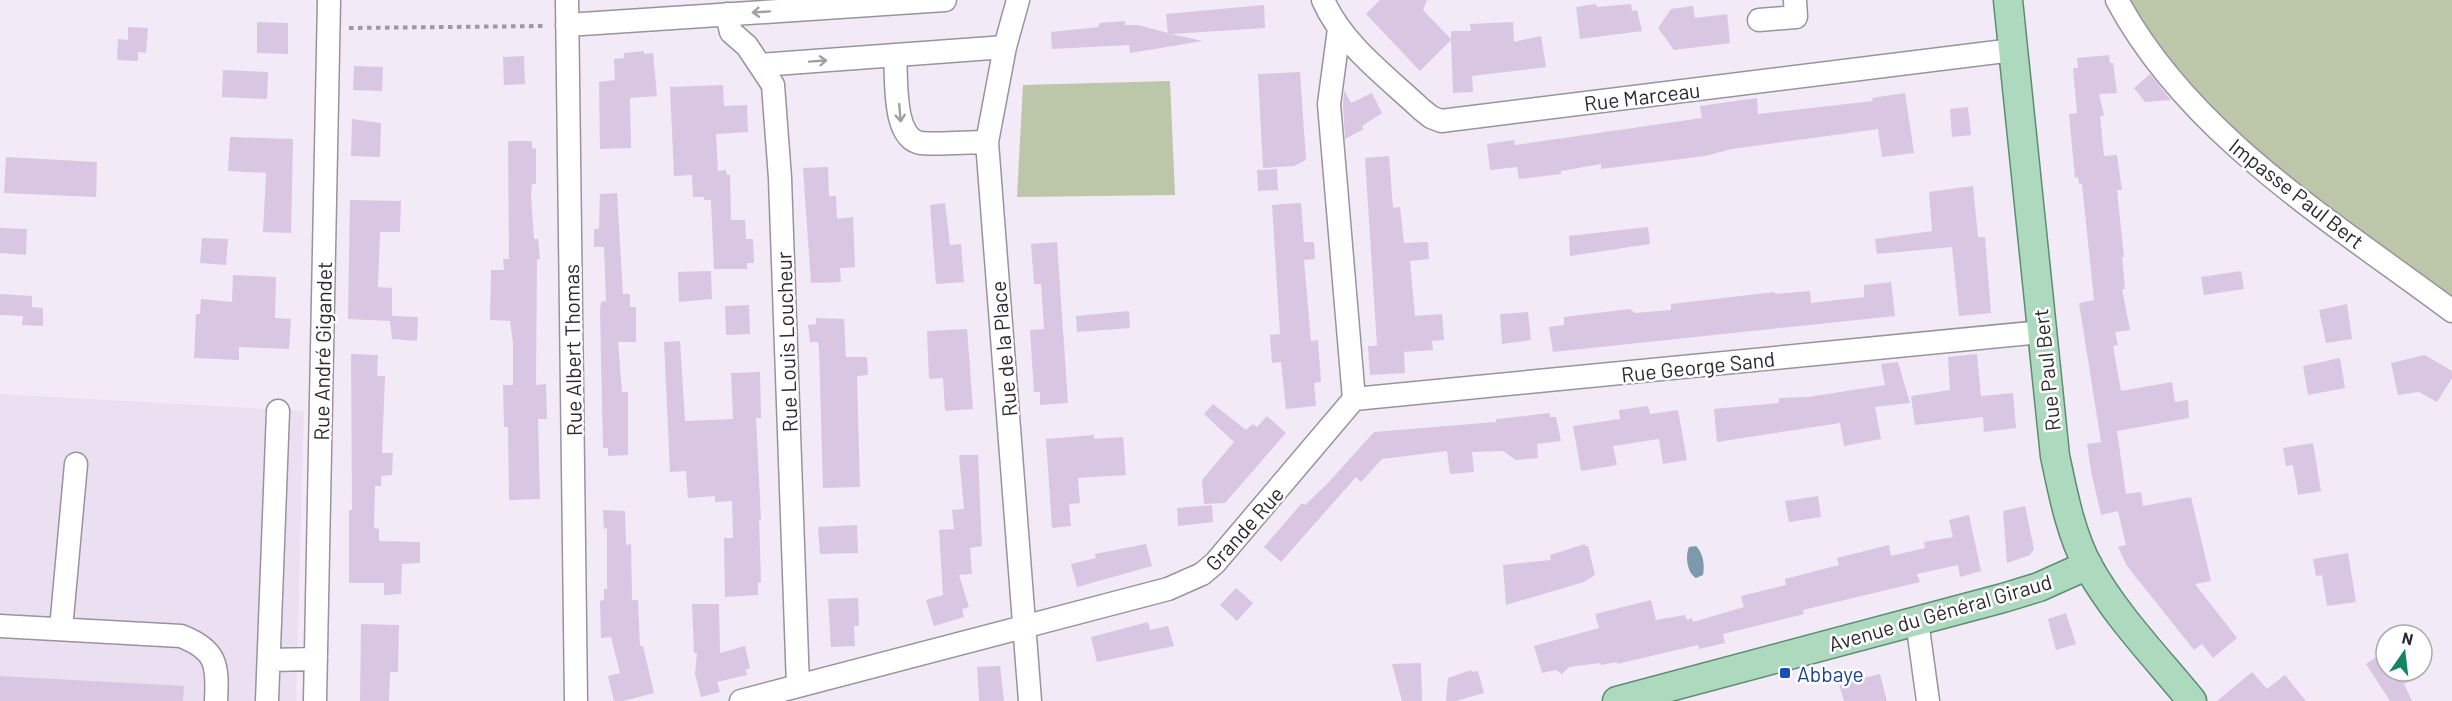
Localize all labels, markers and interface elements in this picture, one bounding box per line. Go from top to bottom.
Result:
one-way arrow [751,7,771,18]
one-way arrow [808,55,828,66]
street label: Rue Marceau [1583,76,1701,116]
one-way arrow [894,103,905,123]
street label: Impasse Paul Bert [2225,133,2369,253]
street label: Rue Louis Loucheur [770,251,802,433]
street label: Rue André Gigandet [308,261,336,441]
street label: Rue Albert Thomas [558,264,586,436]
street label: Rue de la Place [985,280,1021,418]
street label: Rue Paul Bert [2027,308,2065,432]
street label: Rue George Sand [1620,345,1776,387]
street label: Grande Rue [1200,481,1288,575]
street label: Avenue du Général Giraud [1826,568,2054,656]
north arrow [2374,623,2434,683]
text: N [2400,627,2415,648]
place label: Abbaye [1797,661,1864,686]
marker: Abbaye [1778,666,1792,680]

